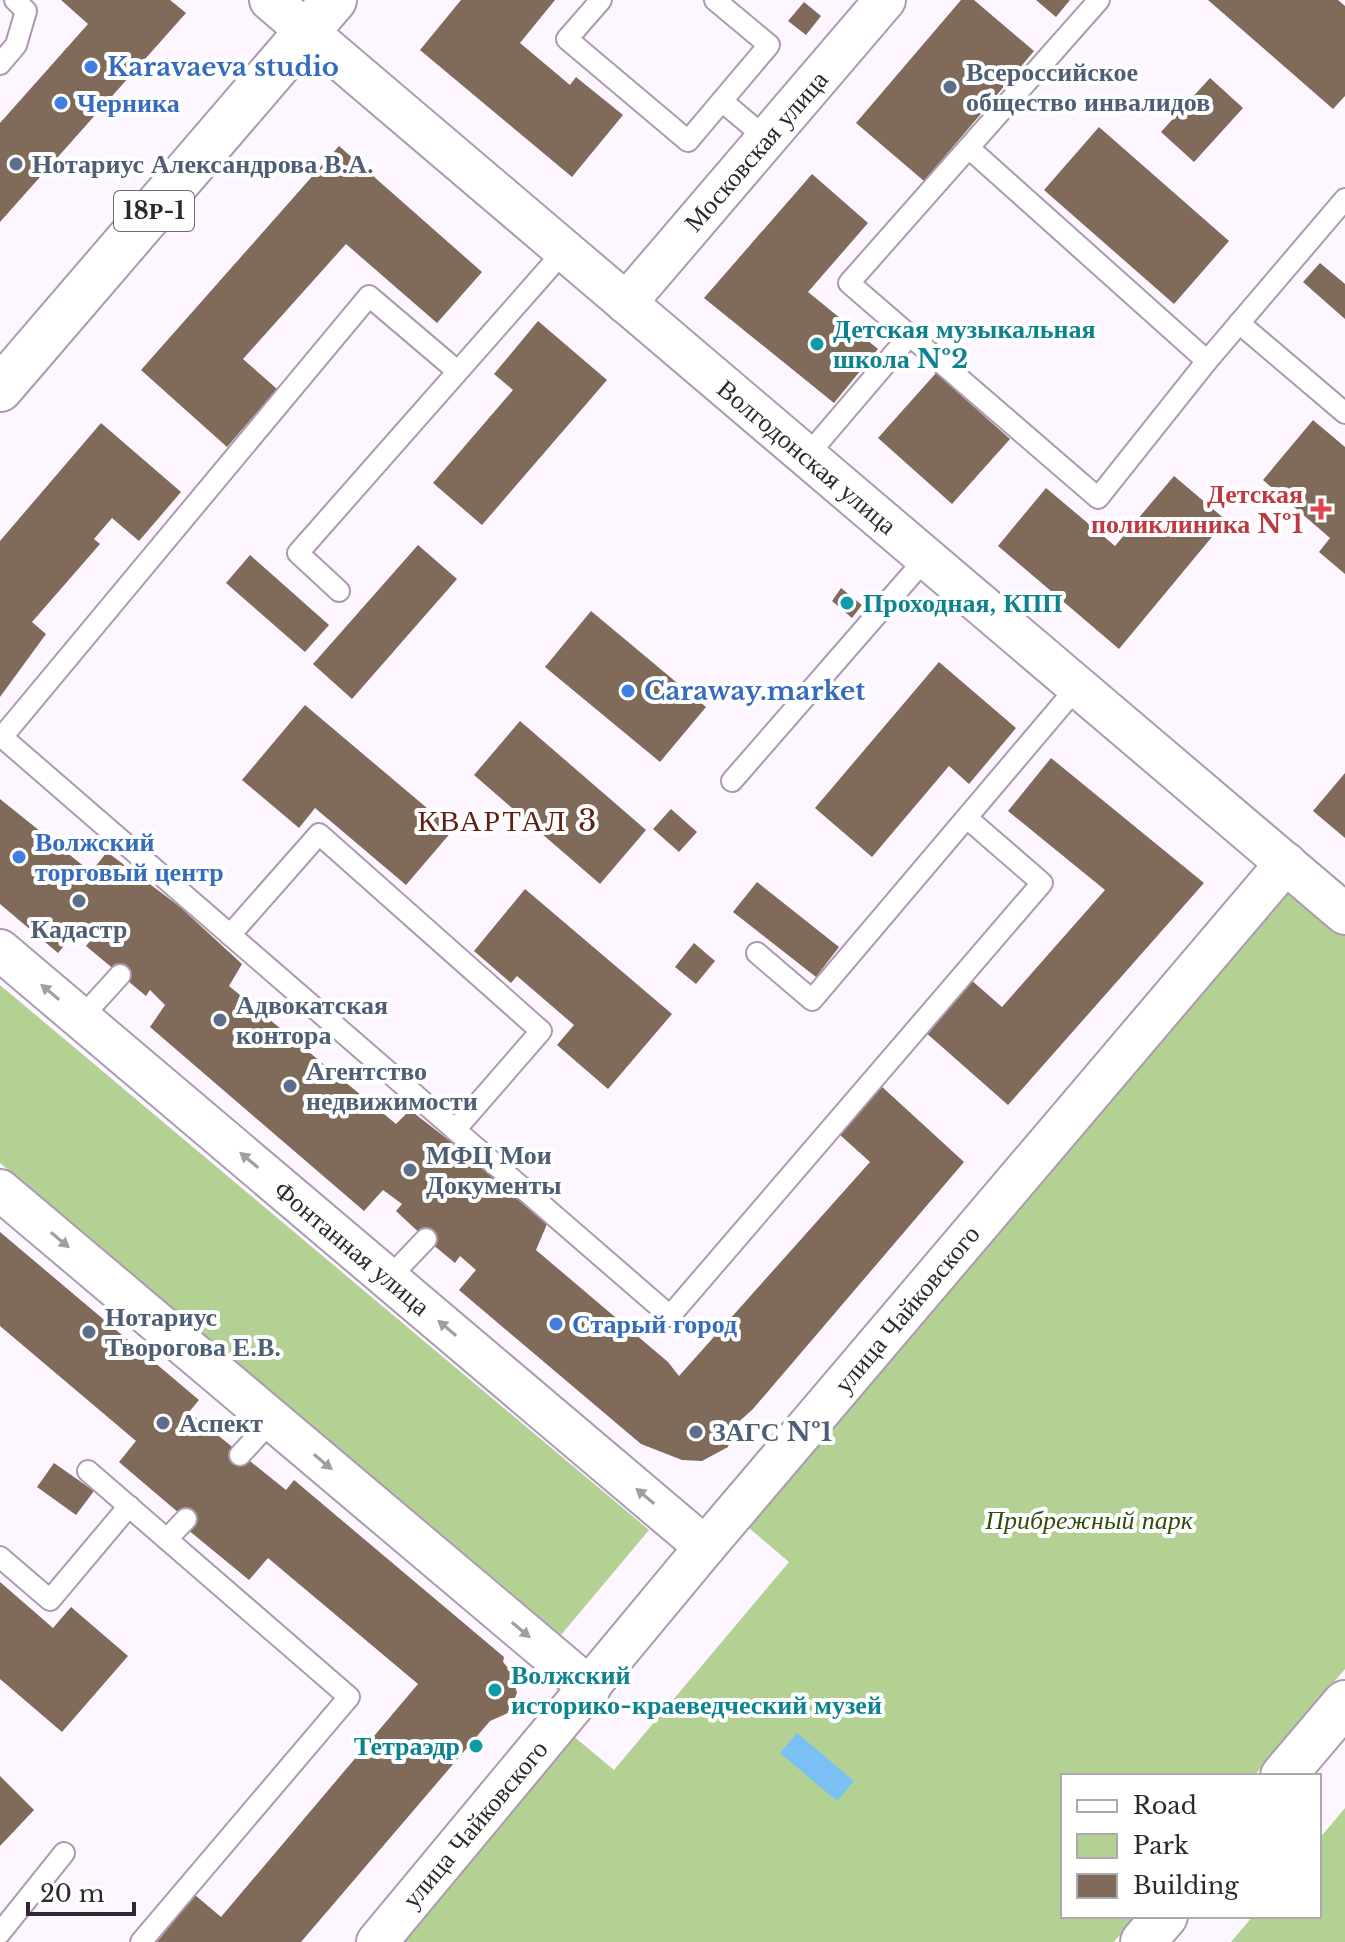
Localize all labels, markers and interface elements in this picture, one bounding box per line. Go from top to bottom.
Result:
place label: Karavaeva studio [107,51,339,83]
place label: Всероссийское общество инвалидов [966,56,1210,118]
marker: Karavaeva studio [82,58,100,76]
street label: Московская улица [677,64,835,238]
marker: Всероссийское общество инвалидов [941,78,959,96]
place label: Черника [77,87,180,119]
marker: Черника [52,94,70,112]
place label: Нотариус Александрова В.А. [32,148,374,180]
marker: Нотариус Александрова В.А. [7,155,25,173]
road number: 18Р-1 [114,191,194,231]
place label: Детская музыкальная школа №2 [833,313,1096,375]
marker: Детская музыкальная школа №2 [808,335,826,353]
street label: Волгодонская улица [711,373,904,542]
place label: Детская поликлиника №1 [1091,478,1303,540]
marker: Детская поликлиника №1 [1310,498,1332,520]
place label: Проходная, КПП [863,587,1063,619]
marker: Проходная, КПП [838,594,856,612]
place label: Caraway.market [644,675,865,707]
marker: Caraway.market [619,682,637,700]
district label: КВАРТАЛ 3 [418,802,598,839]
place label: Волжский торговый центр [35,826,224,888]
marker: Волжский торговый центр [10,848,28,866]
marker: Кадастр [70,892,88,910]
place label: Кадастр [31,913,127,945]
one-way arrow [41,984,61,1001]
place label: Адвокатская контора [236,989,388,1051]
marker: Адвокатская контора [211,1011,229,1029]
place label: Агентство недвижимости [306,1055,478,1117]
marker: Агентство недвижимости [281,1077,299,1095]
place label: МФЦ Мои Документы [426,1139,561,1201]
one-way arrow [239,1152,259,1169]
marker: МФЦ Мои Документы [401,1161,419,1179]
street label: Фонтанная улица [268,1173,437,1323]
street label: улица Чайковского [827,1219,987,1399]
one-way arrow [49,1231,69,1248]
place label: Нотариус Творогова Е.В. [105,1301,281,1363]
place label: Старый город [572,1308,737,1340]
marker: Старый город [547,1315,565,1333]
one-way arrow [437,1320,457,1337]
marker: Нотариус Творогова Е.В. [80,1323,98,1341]
place label: Аспект [179,1407,263,1439]
marker: Аспект [154,1414,172,1432]
place label: ЗАГС №1 [712,1416,832,1448]
marker: ЗАГС №1 [687,1423,705,1441]
one-way arrow [312,1453,332,1470]
one-way arrow [636,1488,656,1505]
park label: Прибрежный парк [984,1504,1194,1536]
one-way arrow [511,1621,531,1638]
place label: Волжский историко-краеведческий музей [511,1659,882,1721]
marker: Волжский историко-краеведческий музей [486,1681,504,1699]
place label: Тетраэдр [354,1730,460,1762]
street label: улица Чайковского [395,1734,555,1914]
marker: Тетраэдр [467,1737,485,1755]
legend [1061,1774,1321,1918]
text: Road [1133,1791,1197,1820]
text: Park [1133,1831,1189,1860]
scale bar [28,1866,134,1916]
text: Building [1133,1871,1239,1900]
text: 20 m [40,1879,105,1908]

